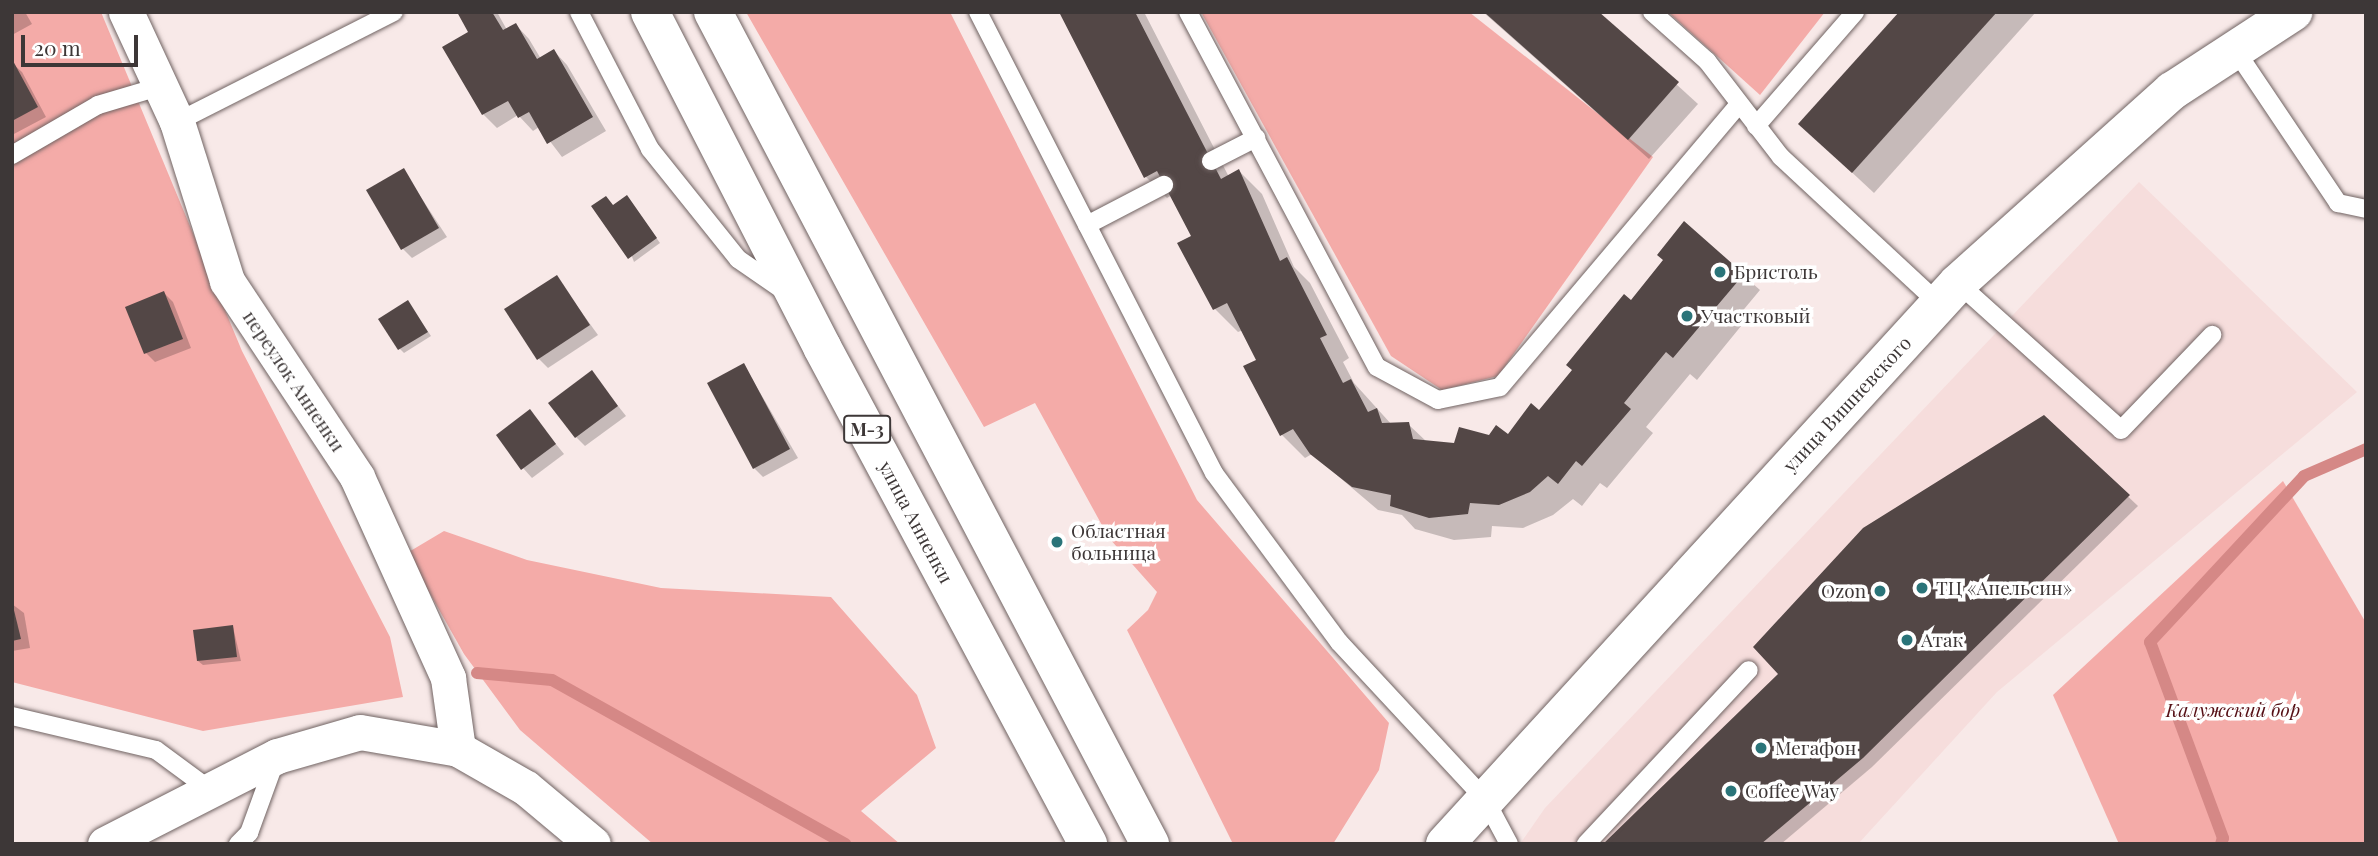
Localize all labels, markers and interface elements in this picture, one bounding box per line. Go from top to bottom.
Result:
scale bar [24,21,142,65]
text: 20 m [34,33,81,61]
place label: Бристоль [1734,261,1818,283]
marker: Бристоль [1712,264,1728,280]
place label: Участковый [1701,305,1810,327]
street label: переулок Анненки [238,306,350,456]
marker: Участковый [1679,308,1695,324]
street label: улица Вишневского [1778,332,1916,476]
road number: М-3 [842,414,892,444]
street label: улица Анненки [874,457,958,587]
place label: Областная больница [1071,520,1166,564]
marker: Областная больница [1049,534,1065,550]
place label: ТЦ «Апельсин» [1936,577,2072,599]
place label: Ozon [1821,580,1866,602]
marker: ТЦ «Апельсин» [1914,580,1930,596]
marker: Ozon [1872,583,1888,599]
place label: Атак [1921,629,1963,651]
marker: Атак [1899,632,1915,648]
park label: Калужский бор [2166,699,2300,721]
place label: Мегафон [1775,737,1856,759]
marker: Мегафон [1753,740,1769,756]
place label: Coffee Way [1745,780,1840,802]
marker: Coffee Way [1723,783,1739,799]

